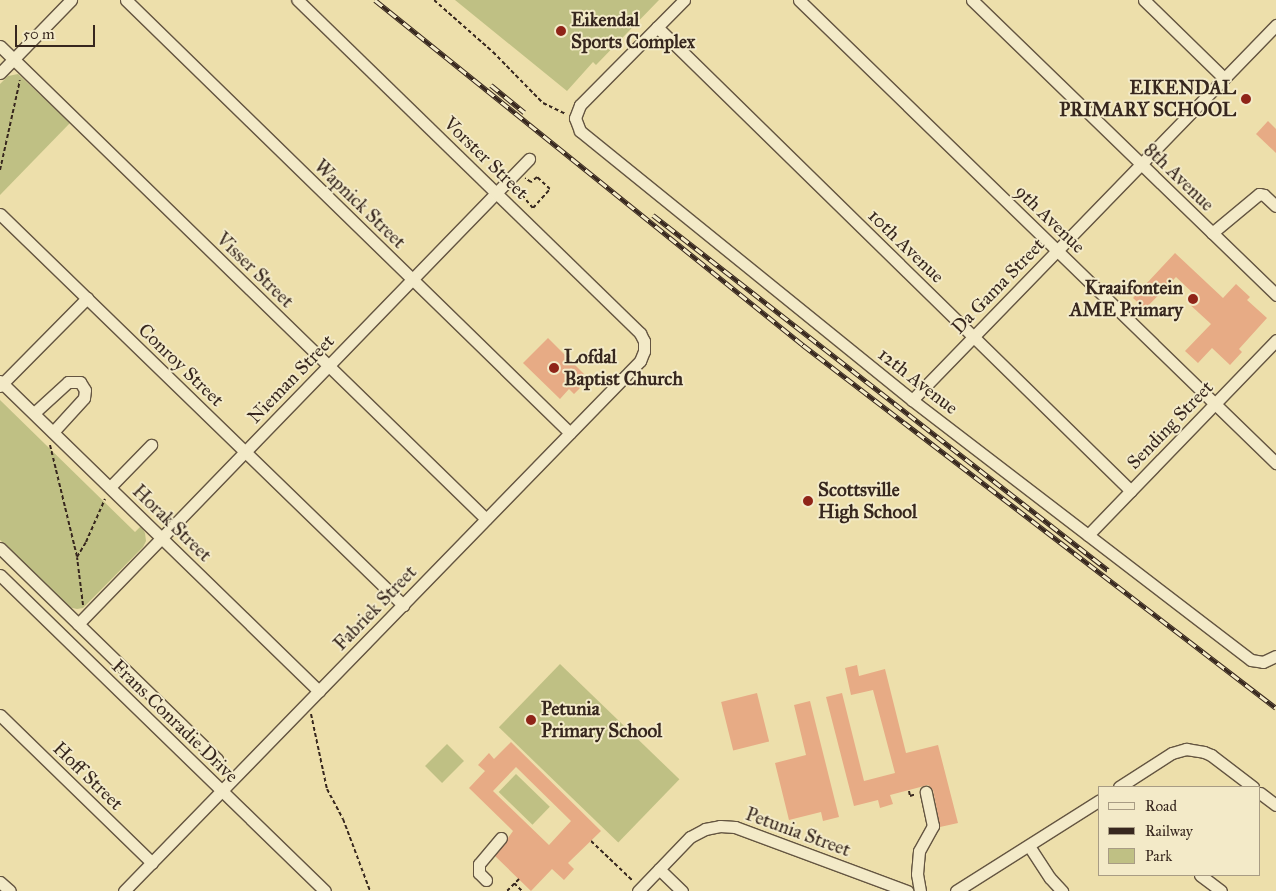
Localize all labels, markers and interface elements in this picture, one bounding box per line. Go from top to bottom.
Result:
place label: Eikendal Sports Complex [571,9,695,53]
scale bar [18,15,98,47]
text: 50 m [23,25,55,43]
marker: Eikendal Sports Complex [555,25,567,37]
place label: EIKENDAL PRIMARY SCHOOL [1059,77,1236,121]
marker: EIKENDAL PRIMARY SCHOOL [1240,93,1252,105]
street label: Vorster Street [439,112,533,204]
street label: 8th Avenue [1139,138,1219,216]
street label: Wapnick Street [310,155,410,253]
street label: 9th Avenue [1010,180,1090,258]
street label: 10th Avenue [863,204,949,288]
street label: Visser Street [212,228,298,312]
street label: Da Gama Street [947,233,1049,339]
place label: Kraaifontein AME Primary [1070,277,1183,321]
marker: Kraaifontein AME Primary [1187,293,1199,305]
street label: Conroy Street [134,319,228,411]
street label: Nieman Street [243,330,339,428]
street label: 12th Avenue [873,343,963,419]
place label: Lofdal Baptist Church [564,346,683,390]
marker: Lofdal Baptist Church [548,362,560,374]
street label: Sending Street [1122,376,1218,474]
place label: Scottsville High School [818,479,917,523]
street label: Horak Street [128,480,216,566]
marker: Scottsville High School [802,495,814,507]
street label: Fabriek Street [329,561,421,655]
street label: Frans Conradie Drive [107,655,243,787]
place label: Petunia Primary School [541,698,662,742]
marker: Petunia Primary School [525,714,537,726]
street label: Hoff Street [48,737,128,815]
legend [1098,786,1261,876]
text: Road [1145,797,1177,815]
street label: Petunia Street [742,802,854,862]
text: Railway [1145,822,1193,840]
text: Park [1145,847,1172,865]

